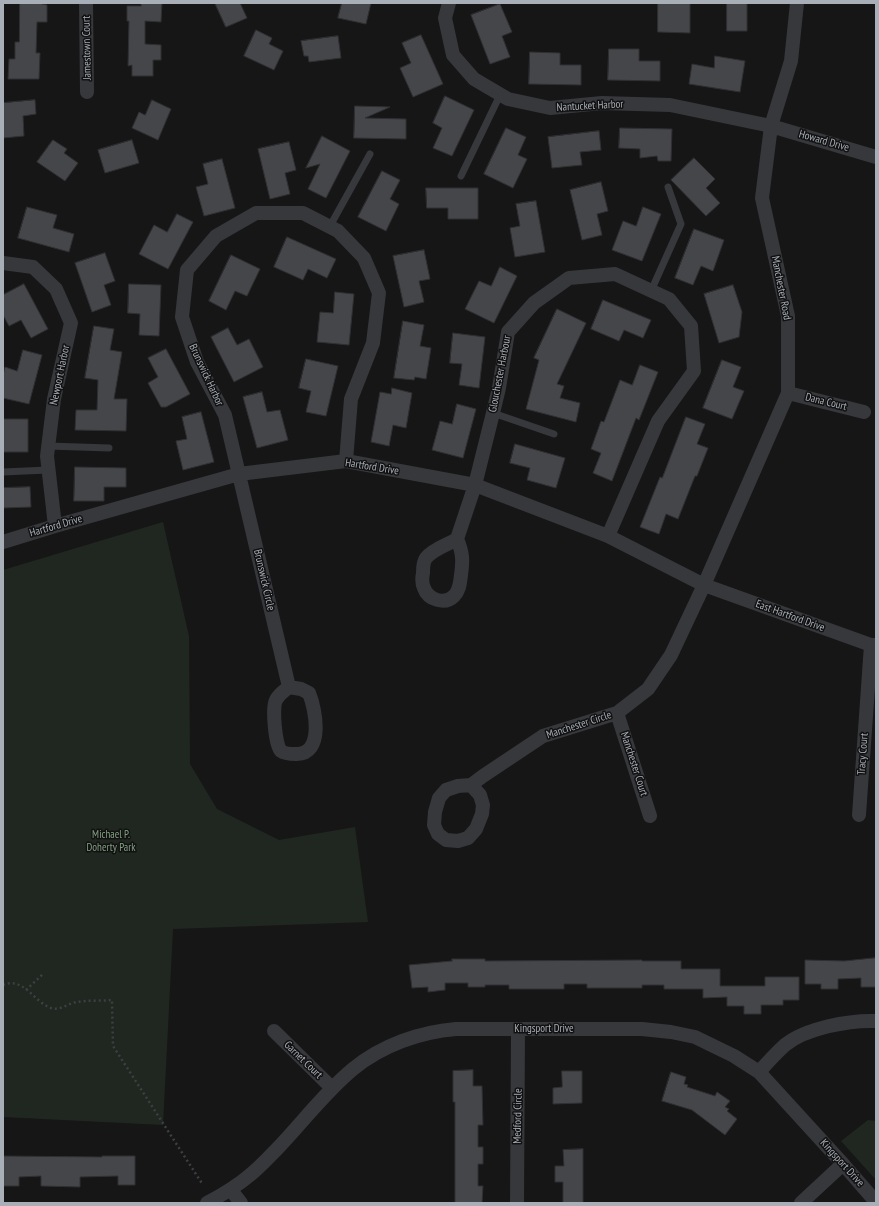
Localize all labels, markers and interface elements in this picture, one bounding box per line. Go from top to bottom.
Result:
street label: Jamestown Court [80,16,94,80]
street label: Nantucket Harbor [556,98,624,114]
street label: Howard Drive [797,128,851,154]
street label: Manchester Road [768,255,794,321]
street label: Glouchester Harbour [486,334,514,414]
street label: Brunswick Harbor [186,342,226,408]
street label: Newport Harbor [47,344,73,406]
street label: Dana Court [804,390,848,414]
street label: Hartford Drive [344,456,400,478]
street label: Hartford Drive [28,512,84,540]
street label: Brunswick Circle [251,548,277,612]
street label: East Hartford Drive [754,597,826,635]
street label: Manchester Circle [545,708,613,742]
street label: Manchester Court [617,730,651,798]
street label: Tracy Court [855,732,871,776]
park label: Michael P. Doherty Park [87,828,135,854]
street label: Kingsport Drive [514,1022,574,1036]
street label: Garnet Court [281,1039,325,1081]
street label: Medford Circle [511,1088,525,1144]
street label: Kingsport Drive [817,1137,867,1189]

